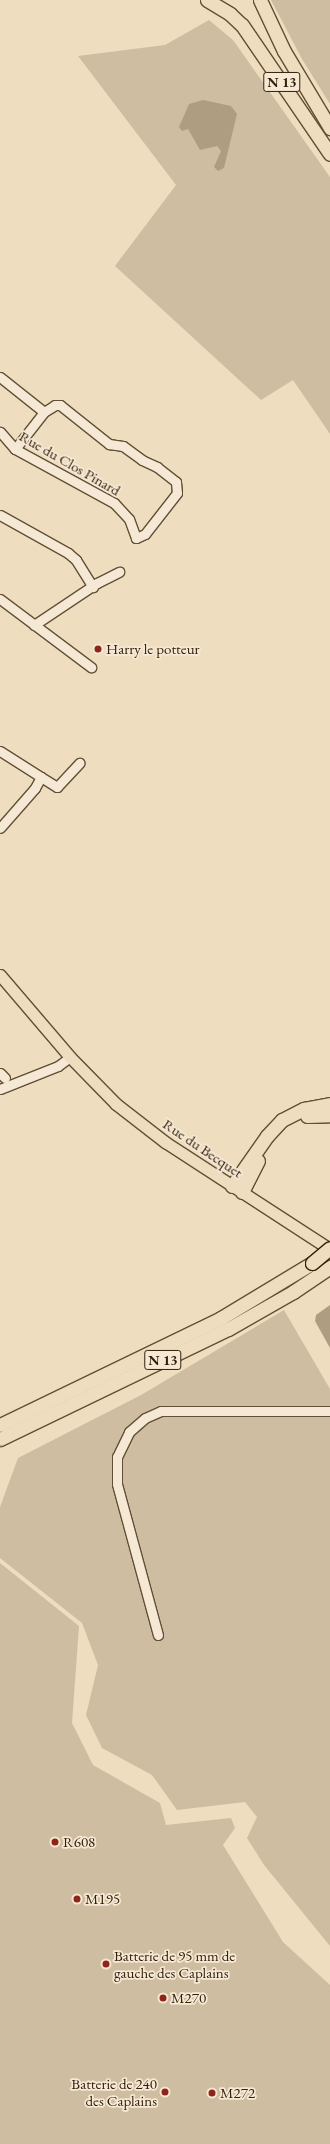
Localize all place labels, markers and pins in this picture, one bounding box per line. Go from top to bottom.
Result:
place label: Harry le potteur [106,640,200,658]
marker: Harry le potteur [93,644,103,654]
place label: R608 [63,1833,95,1851]
marker: R608 [50,1837,60,1847]
place label: M195 [85,1890,120,1908]
marker: M195 [72,1894,82,1904]
place label: Batterie de 95 mm de gauche des Caplains [114,1946,235,1981]
marker: Batterie de 95 mm de gauche des Caplains [101,1959,111,1969]
place label: M270 [171,1989,206,2007]
marker: M270 [158,1993,168,2003]
place label: Batterie de 240 des Caplains [71,2074,157,2109]
place label: M272 [220,2084,255,2102]
marker: Batterie de 240 des Caplains [160,2087,170,2097]
marker: M272 [207,2088,217,2098]

